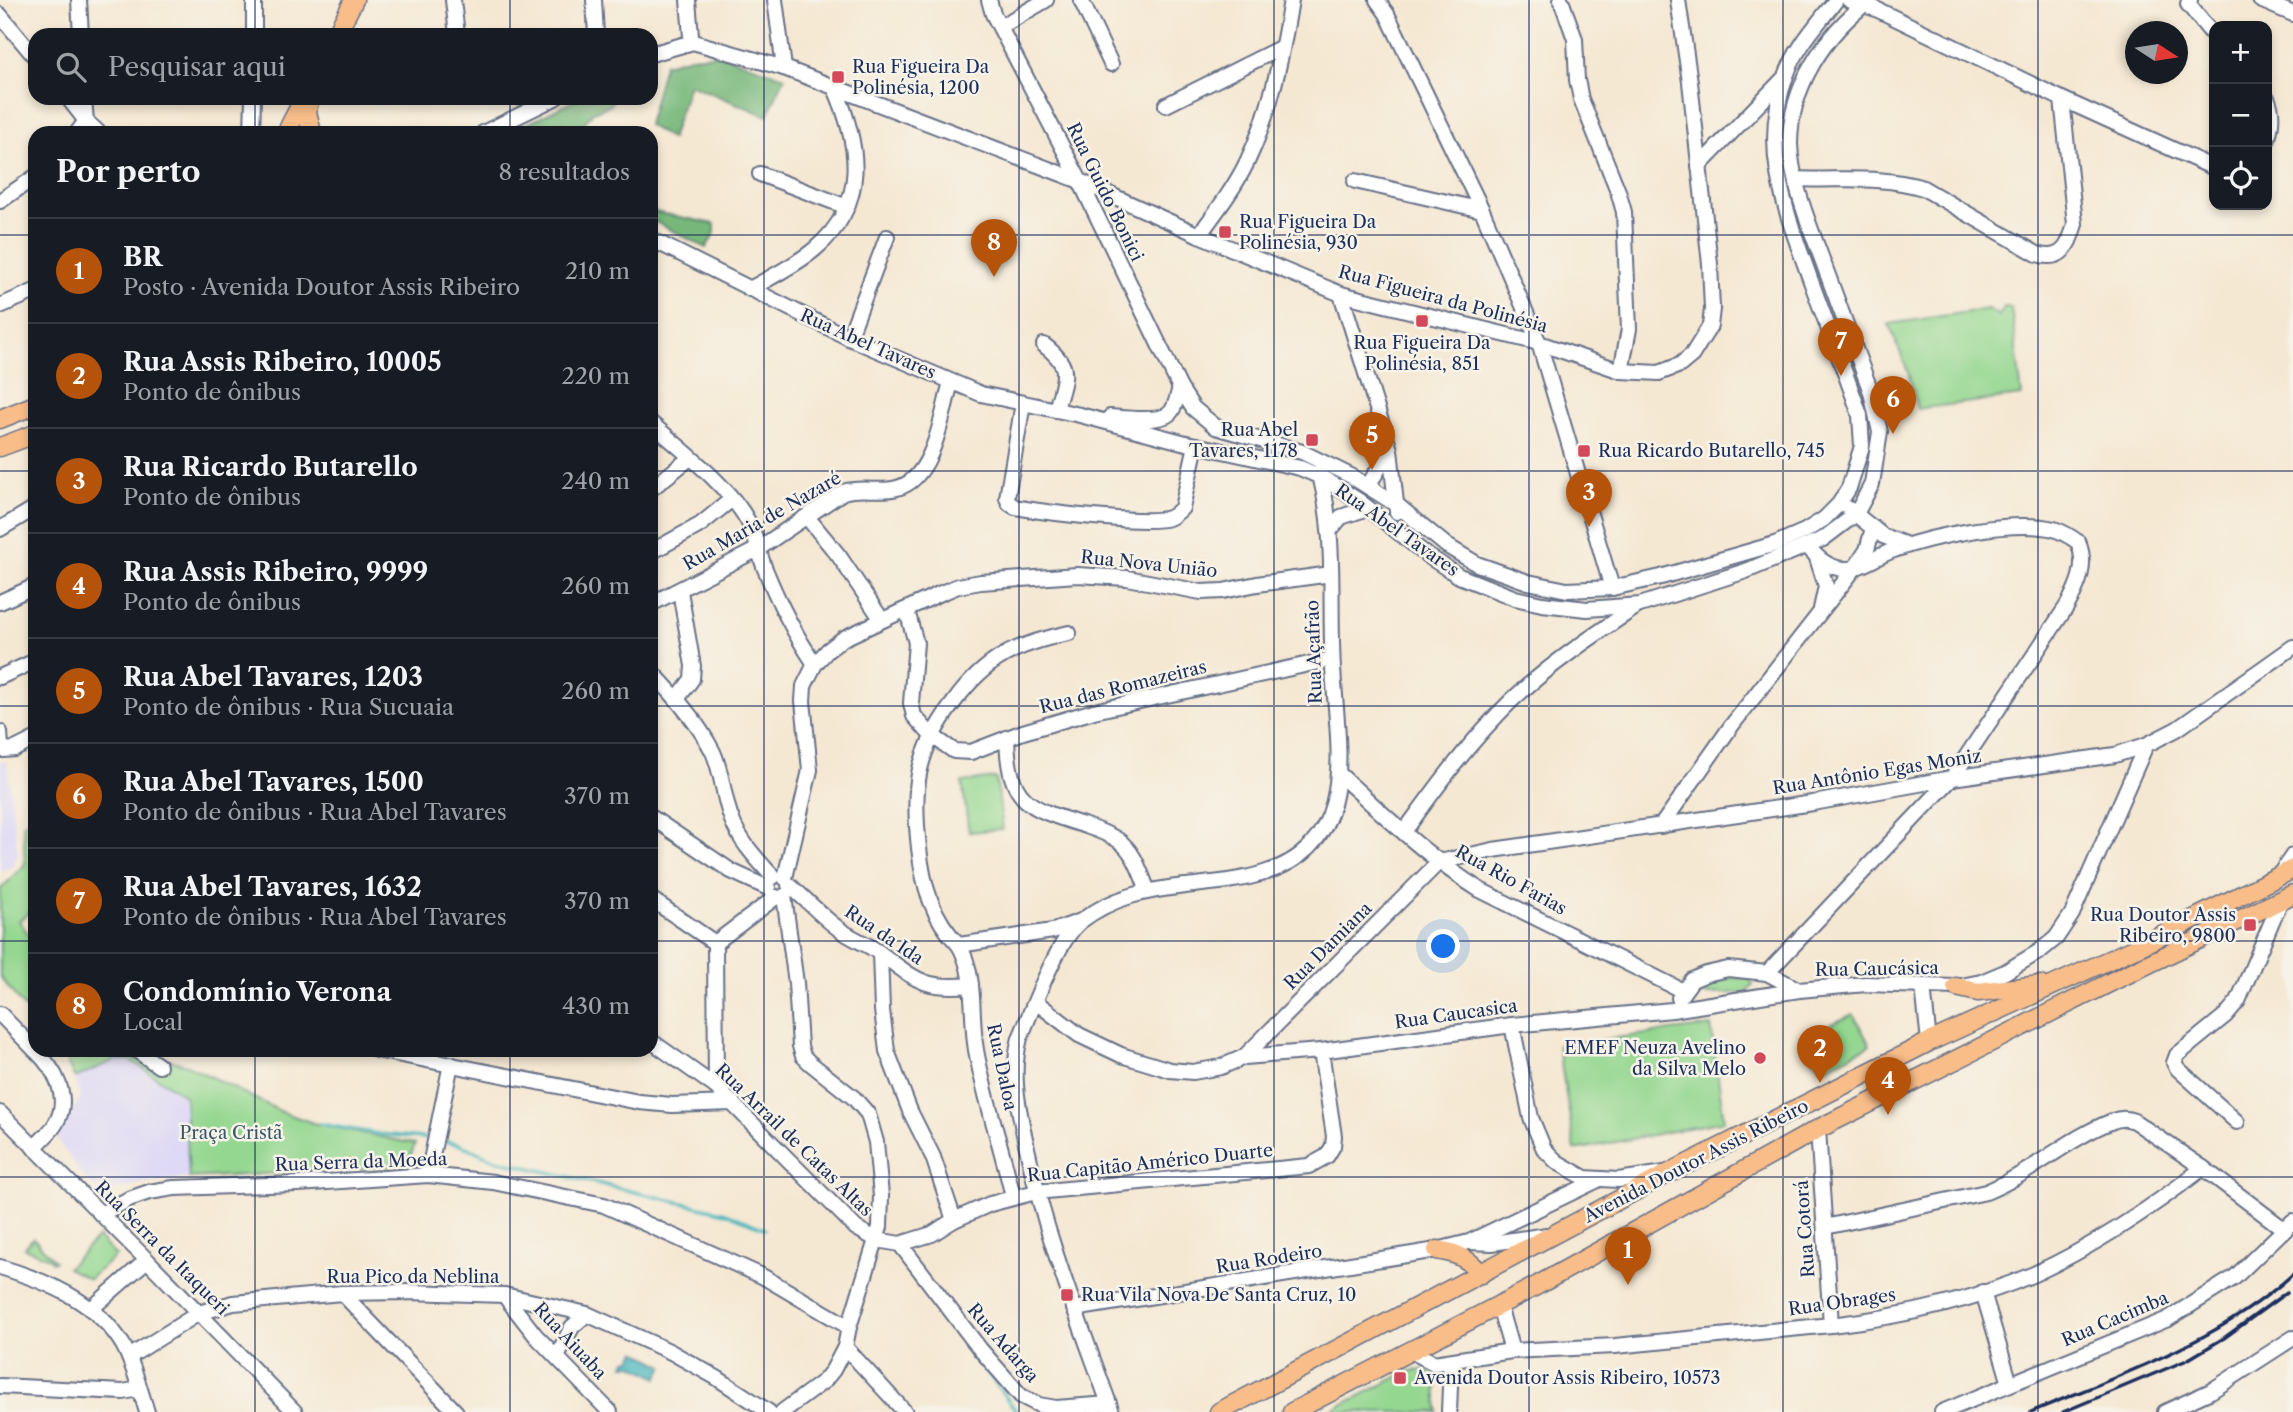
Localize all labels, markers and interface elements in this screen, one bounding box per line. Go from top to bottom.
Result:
north arrow [2125,21,2188,84]
map controls [2209,21,2272,210]
button: + [2209,21,2272,84]
search box [28,28,658,105]
icon: search [52,48,90,86]
text: Pesquisar aqui [108,51,286,83]
place label: Rua Figueira Da Polinésia, 1200 [852,56,990,99]
marker: Rua Figueira Da Polinésia, 1200 [830,69,846,85]
button: − [2209,84,2272,147]
street label: Rua Guido Bonici [1062,119,1148,265]
button: locate [2209,147,2272,210]
text: Por perto [56,153,201,190]
text: 8 resultados [499,158,630,186]
place label: Rua Figueira Da Polinésia, 930 [1239,211,1377,254]
pin: 8 [971,219,1017,277]
marker: Rua Figueira Da Polinésia, 930 [1217,224,1233,240]
text: BR [123,241,162,273]
text: 1 [74,257,84,285]
text: 210 m [565,257,630,285]
street label: Rua Figueira da Polinésia [1336,260,1550,338]
text: Posto · Avenida Doutor Assis Ribeiro [123,273,520,301]
street label: Rua Abel Tavares [797,304,939,384]
marker: Rua Figueira Da Polinésia, 851 [1414,313,1430,329]
pin: 7 [1818,318,1864,376]
place label: Rua Figueira Da Polinésia, 851 [1353,332,1491,375]
text: Rua Assis Ribeiro, 10005 [123,346,442,378]
text: 2 [72,362,86,390]
text: 220 m [561,362,630,390]
pin: 6 [1870,376,1916,434]
text: Ponto de ônibus [123,378,301,406]
pin: 5 [1349,412,1395,470]
place label: Rua Abel Tavares, 1178 [1189,419,1298,462]
marker: Rua Abel Tavares, 1178 [1304,432,1320,448]
place label: Rua Ricardo Butarello, 745 [1598,440,1825,462]
marker: Rua Ricardo Butarello, 745 [1576,443,1592,459]
text: Rua Ricardo Butarello [123,451,418,483]
text: 3 [73,467,86,495]
text: 240 m [561,467,630,495]
street label: Rua Maria de Nazaré [679,467,845,575]
pin: 3 [1566,469,1612,527]
street label: Rua Abel Tavares [1331,479,1463,581]
text: Ponto de ônibus [123,483,301,511]
street label: Rua Nova União [1080,546,1218,582]
text: Rua Assis Ribeiro, 9999 [123,556,428,588]
text: 4 [72,572,86,600]
text: 260 m [561,572,630,600]
text: Ponto de ônibus [123,588,301,616]
street label: Rua Açafrão [1301,600,1327,704]
street label: Rua das Romazeiras [1037,656,1209,718]
text: Rua Abel Tavares, 1203 [123,661,423,693]
text: 5 [73,677,85,705]
text: 260 m [561,677,630,705]
text: Ponto de ônibus · Rua Sucuaia [123,693,454,721]
street label: Rua Antônio Egas Moniz [1771,745,1983,799]
text: Rua Abel Tavares, 1500 [123,766,424,798]
text: 6 [72,782,86,810]
text: 370 m [564,782,630,810]
text: Ponto de ônibus · Rua Abel Tavares [123,798,507,826]
street label: Rua Rio Farias [1452,840,1570,920]
text: Rua Abel Tavares, 1632 [123,871,422,903]
text: 7 [73,887,85,915]
text: 370 m [564,887,630,915]
street label: Rua Damiana [1280,897,1377,994]
street label: Rua da Ida [840,901,928,970]
text: Ponto de ônibus · Rua Abel Tavares [123,903,507,931]
place label: Rua Doutor Assis Ribeiro, 9800 [2090,904,2236,947]
marker: Rua Doutor Assis Ribeiro, 9800 [2242,917,2258,933]
your location [1426,929,1460,963]
street label: Rua Caucásica [1815,957,1940,981]
text: Condomínio Verona [123,976,391,1008]
text: 8 [72,992,86,1020]
text: 430 m [562,992,630,1020]
street label: Rua Caucasica [1393,994,1519,1034]
text: Local [123,1008,183,1036]
street label: Rua Daloa [982,1022,1022,1113]
pin: 2 [1797,1025,1843,1083]
place label: EMEF Neuza Avelino da Silva Melo [1564,1037,1746,1080]
marker: EMEF Neuza Avelino da Silva Melo [1752,1050,1768,1066]
pin: 4 [1865,1057,1911,1115]
street label: Rua Arrail de Catas Altas [711,1059,877,1221]
street label: Avenida Doutor Assis Ribeiro [1579,1095,1812,1228]
park label: Praça Cristã [179,1122,283,1144]
street label: Rua Capitão Américo Duarte [1026,1139,1274,1187]
street label: Rua Serra da Moeda [274,1148,448,1176]
street label: Rua Serra da Itaqueri [90,1176,234,1320]
street label: Rua Cotorá [1791,1179,1819,1278]
pin: 1 [1605,1227,1651,1285]
street label: Rua Rodeiro [1214,1240,1324,1278]
street label: Rua Pico da Neblina [327,1266,500,1288]
place label: Rua Vila Nova De Santa Cruz, 10 [1081,1284,1356,1306]
street label: Rua Obrages [1787,1284,1897,1320]
street label: Rua Cacimba [2058,1286,2172,1351]
marker: Rua Vila Nova De Santa Cruz, 10 [1059,1287,1075,1303]
street label: Rua Aiuaba [529,1298,612,1384]
street label: Rua Adarga [963,1299,1044,1387]
place label: Avenida Doutor Assis Ribeiro, 10573 [1413,1367,1720,1389]
marker: Avenida Doutor Assis Ribeiro, 10573 [1392,1370,1408,1386]

